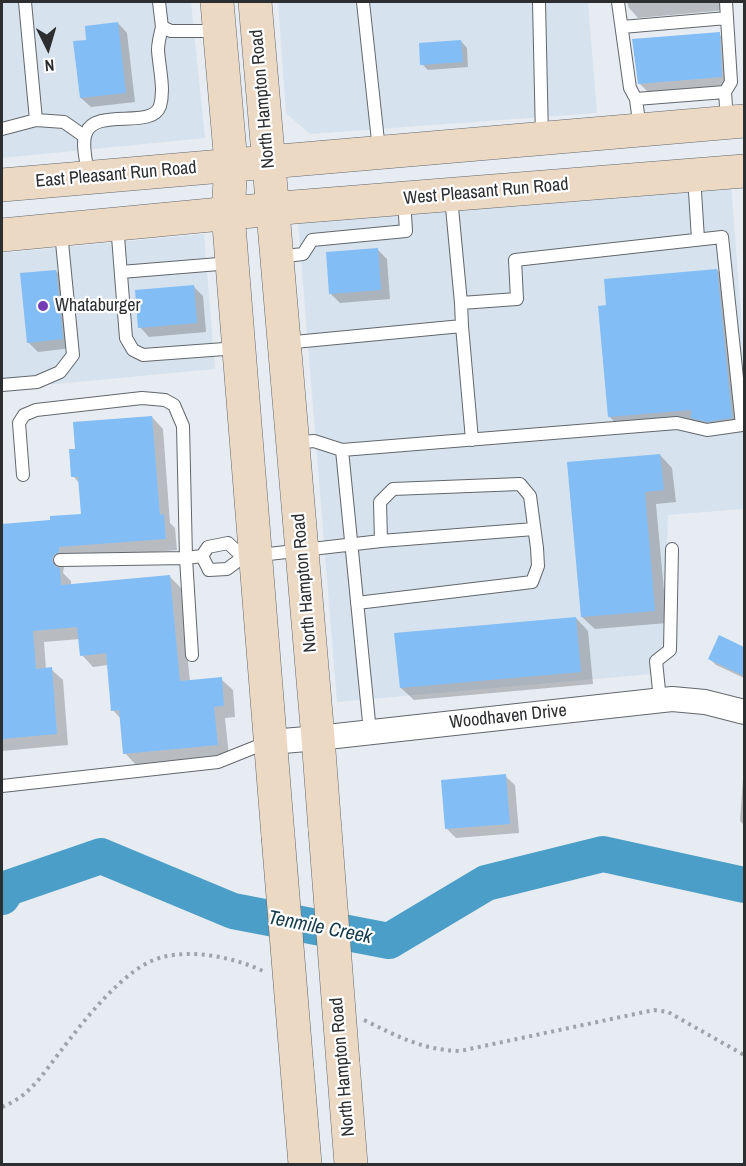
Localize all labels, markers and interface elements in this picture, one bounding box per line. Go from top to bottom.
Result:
north arrow [18,18,78,78]
street label: North Hampton Road [246,29,280,169]
text: N [44,55,55,77]
street label: East Pleasant Run Road [35,157,197,193]
street label: West Pleasant Run Road [403,174,569,210]
place label: Whataburger [55,295,140,317]
marker: Whataburger [36,299,50,313]
street label: North Hampton Road [288,513,322,653]
street label: Woodhaven Drive [448,700,568,734]
water label: Tenmile Creek [266,906,374,950]
street label: North Hampton Road [326,997,360,1137]

